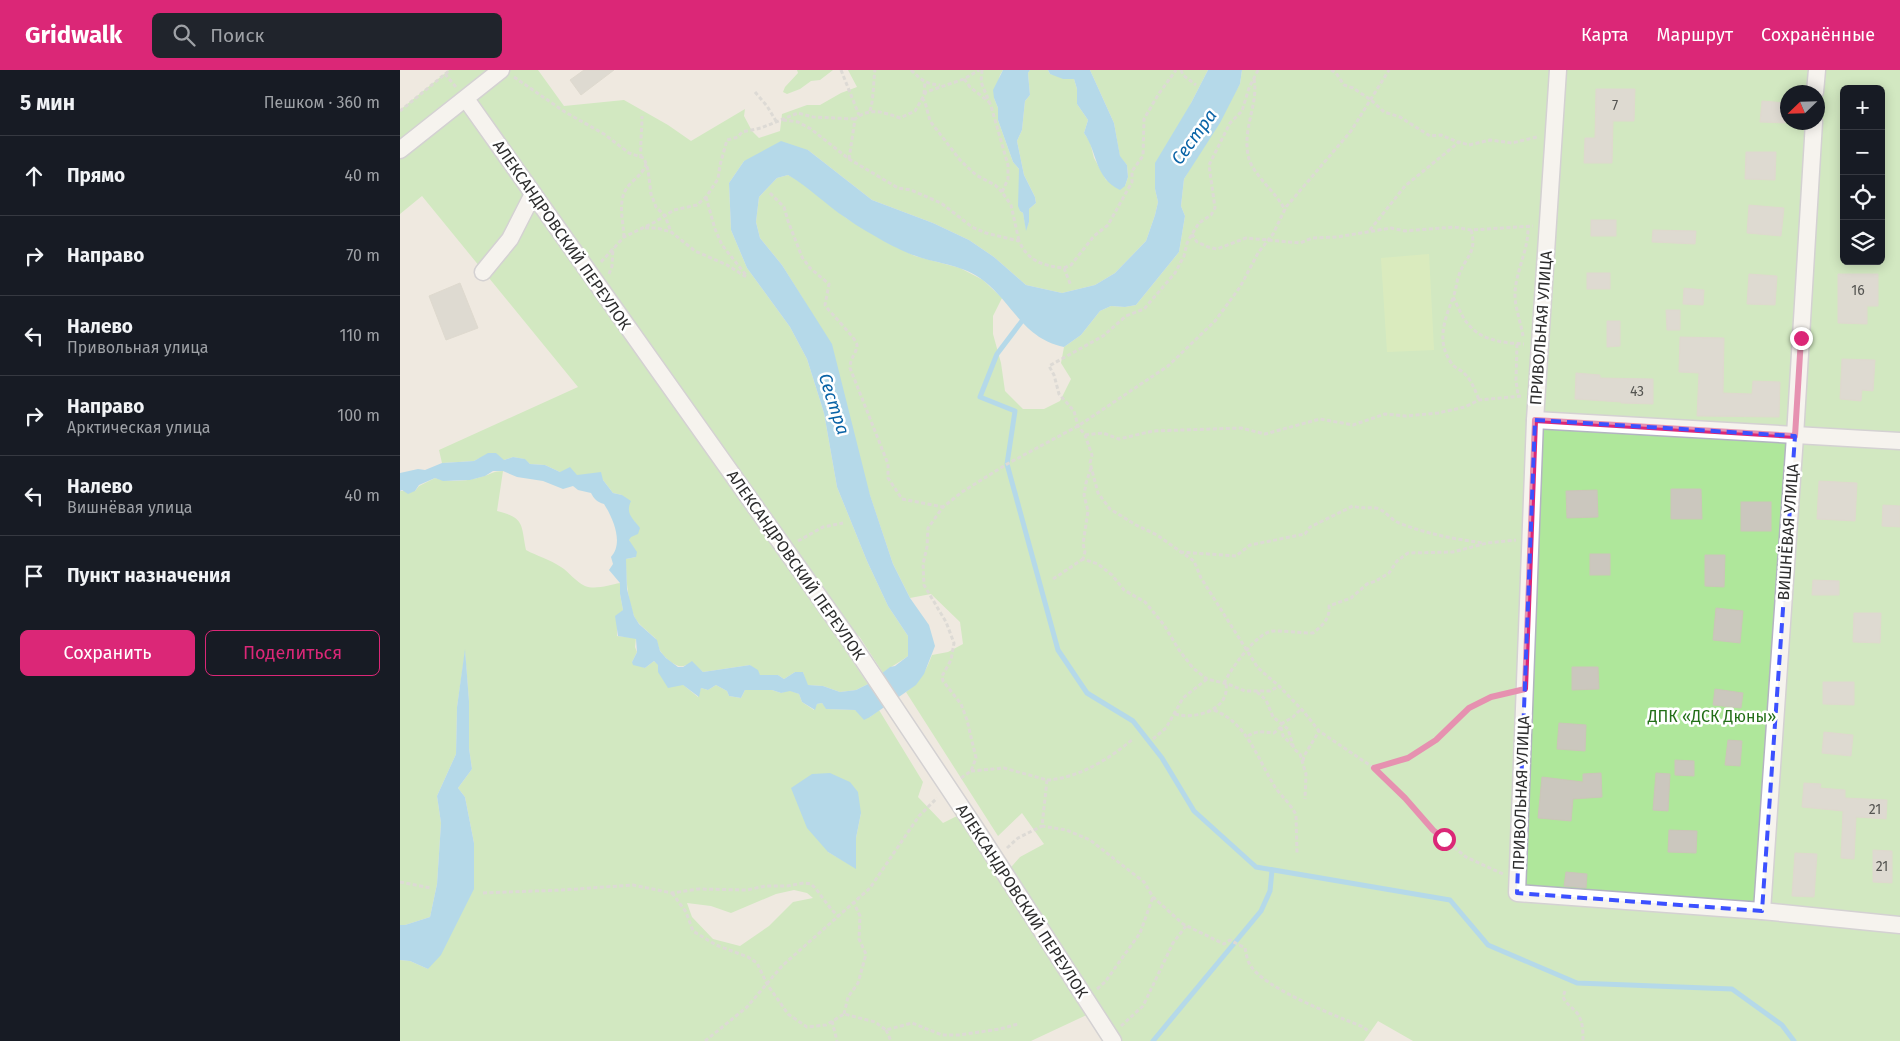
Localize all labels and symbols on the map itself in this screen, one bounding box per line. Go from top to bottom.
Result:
north arrow [1780,85,1825,130]
house number: 7 [1612,97,1618,114]
water label: Сестра [1167,105,1221,169]
street label: АЛЕКСАНДРОВСКИЙ ПЕРЕУЛОК [489,136,635,334]
street label: ПРИВОЛЬНАЯ УЛИЦА [1526,249,1556,406]
house number: 16 [1851,282,1865,299]
route end [1790,327,1813,350]
water label: Сестра [814,371,854,437]
house number: 43 [1630,383,1644,400]
street label: ВИШНЁВАЯ УЛИЦА [1774,462,1802,601]
street label: АЛЕКСАНДРОВСКИЙ ПЕРЕУЛОК [723,466,869,664]
park label: ДПК «ДСК Дюны» [1647,707,1776,726]
street label: ПРИВОЛЬНАЯ УЛИЦА [1509,715,1533,871]
street label: АЛЕКСАНДРОВСКИЙ ПЕРЕУЛОК [952,800,1092,1002]
house number: 21 [1869,801,1881,818]
route start [1433,828,1456,851]
house number: 21 [1876,858,1888,875]

